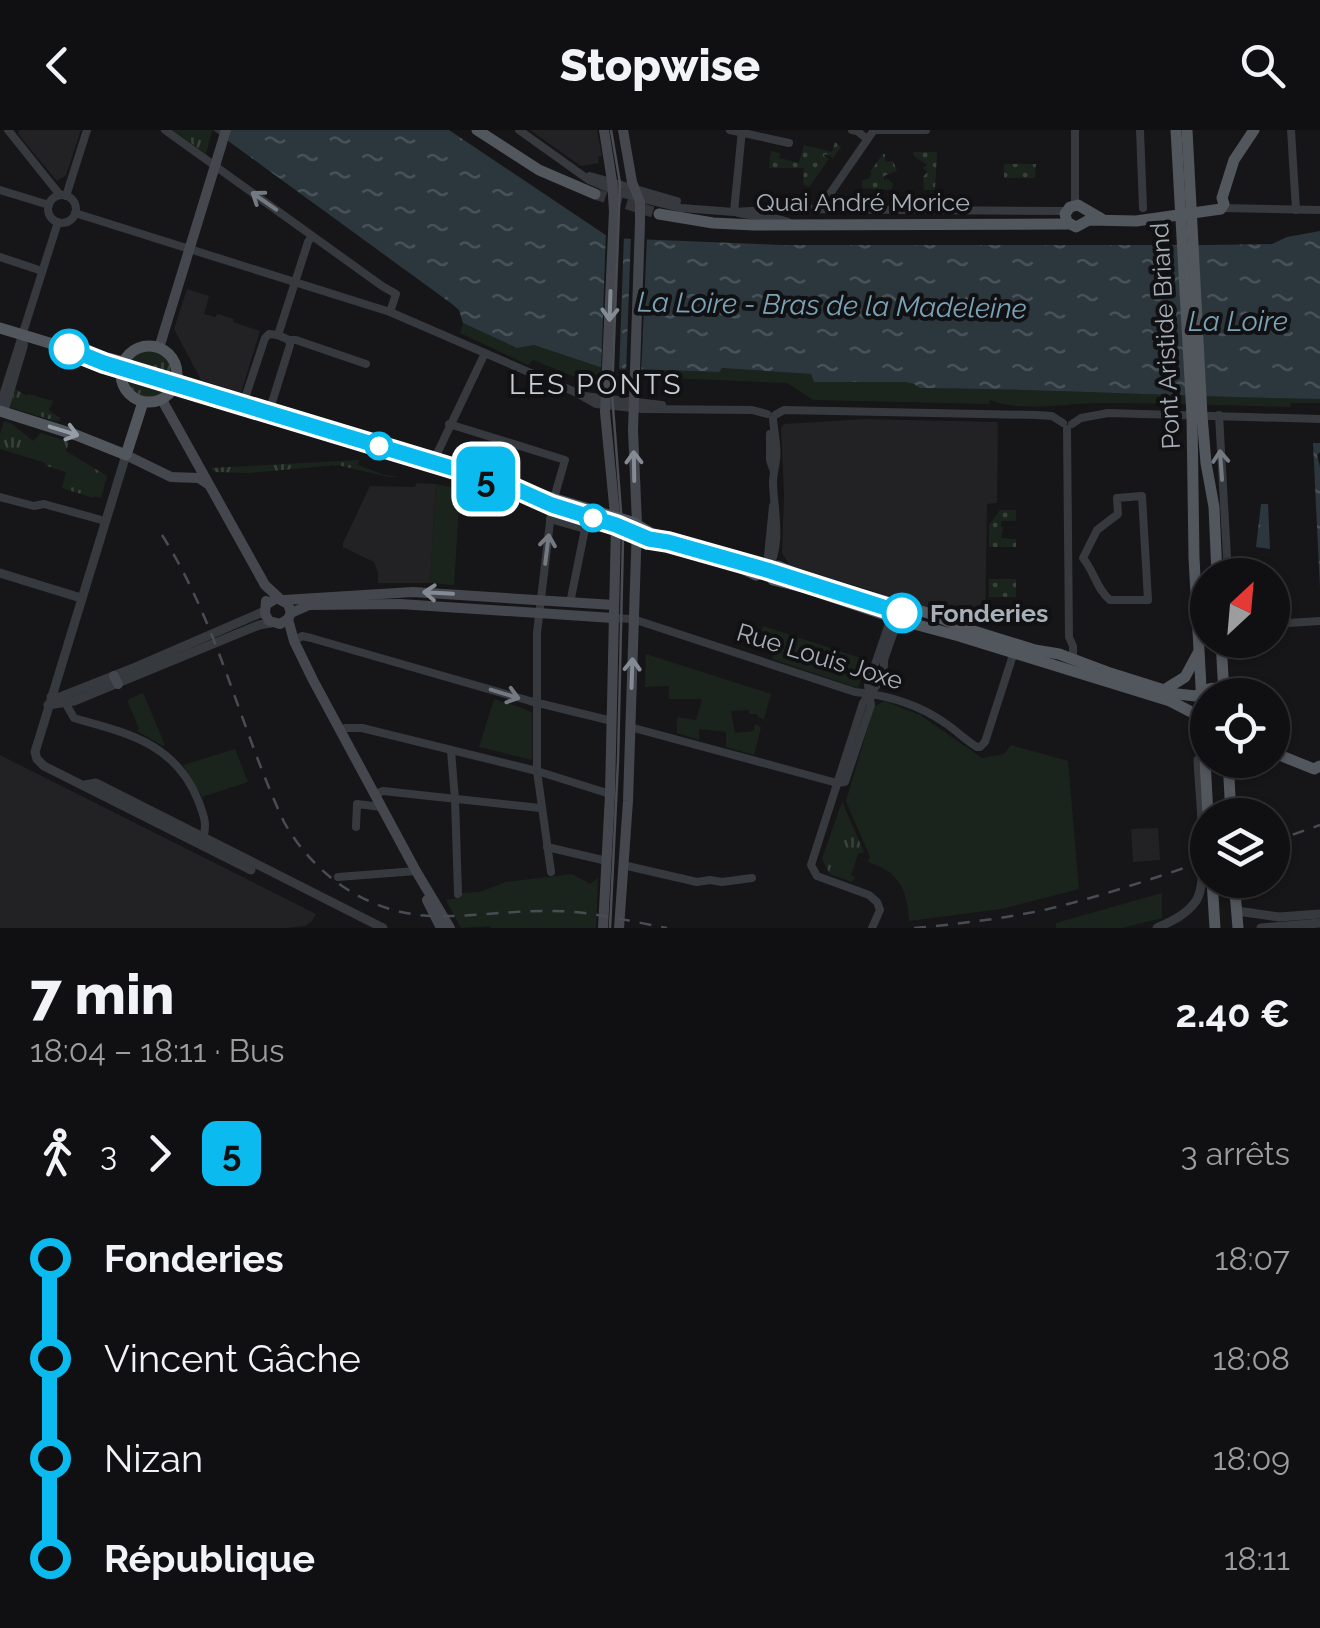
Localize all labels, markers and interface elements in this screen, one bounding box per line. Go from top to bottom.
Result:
icon: back [30,38,85,93]
icon: search [1235,38,1290,93]
text: Stopwise [560,39,760,92]
street label: Quai André Morice [756,187,970,217]
one-way arrow [250,191,278,212]
street label: Pont Aristide Briand [1144,222,1186,450]
water label: La Loire - Bras de la Madeleine [637,286,1027,325]
one-way arrow [600,289,619,321]
water label: La Loire [1188,305,1288,338]
unlabelled marker [50,330,88,368]
district label: LES PONTS [509,368,683,401]
one-way arrow [47,423,79,441]
unlabelled marker [366,433,392,459]
line badge: 5 [454,446,518,512]
one-way arrow [625,450,644,482]
one-way arrow [1212,450,1231,482]
text: 5 [476,459,496,500]
unlabelled marker [580,505,606,531]
one-way arrow [538,533,557,566]
north arrow [1190,558,1290,658]
map controls [1190,558,1290,898]
one-way arrow [423,583,455,602]
marker: Fonderies [883,594,921,632]
place label: Fonderies [930,598,1048,628]
street label: Rue Louis Joxe [733,617,907,695]
one-way arrow [622,657,641,689]
button: locate [1190,678,1290,778]
one-way arrow [489,686,520,704]
button: layers [1190,798,1290,898]
text: 7 min [30,962,174,1027]
text: 2.40 € [1176,991,1290,1036]
text: 18:04 – 18:11 · Bus [30,1032,285,1069]
icon: walk [30,1126,85,1181]
icon: forward [132,1126,187,1181]
text: 5 [222,1133,241,1174]
text: 3 [100,1135,117,1172]
text: 3 arrêts [1181,1135,1290,1172]
text: Fonderies [104,1236,284,1281]
text: 18:07 [1215,1240,1290,1277]
text: Vincent Gâche [104,1336,361,1381]
text: 18:08 [1213,1340,1290,1377]
text: Nizan [104,1436,203,1481]
text: 18:09 [1213,1440,1290,1477]
text: République [104,1536,315,1581]
text: 18:11 [1224,1540,1290,1577]

